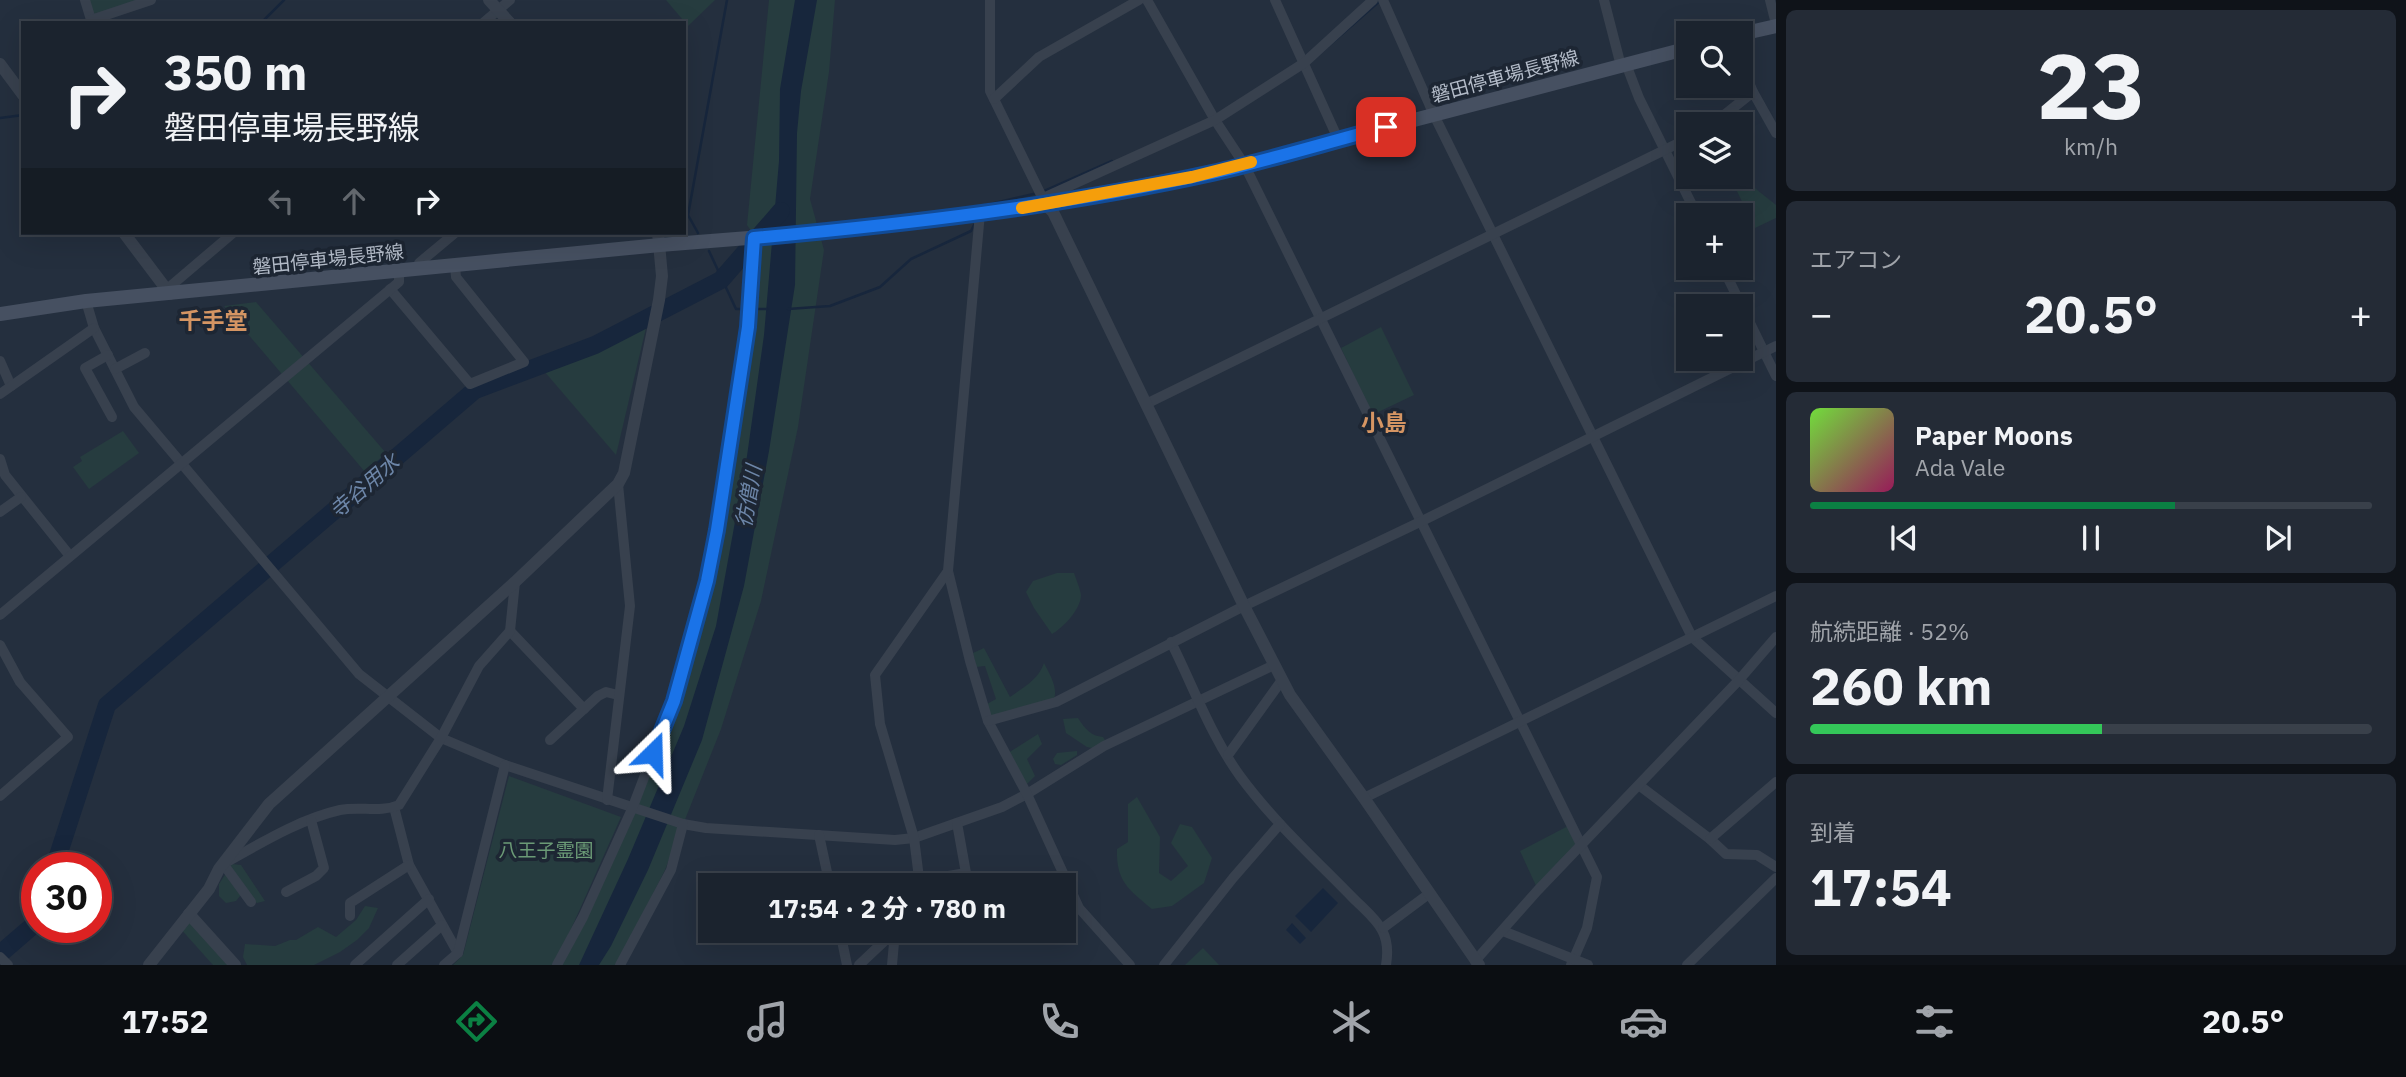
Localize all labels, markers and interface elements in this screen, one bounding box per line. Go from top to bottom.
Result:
map controls [1676,21,1753,371]
button: search [1676,21,1753,98]
text: 23 [2036,26,2146,144]
text: 350 m [164,40,308,103]
street label: 磐田停車場長野線 [1428,45,1582,107]
icon: right [49,49,140,140]
pin [1356,97,1416,157]
text: 磐田停車場長野線 [164,106,420,148]
icon: arrive [1367,108,1405,146]
button: layers [1676,112,1753,189]
text: km/h [2064,131,2118,161]
icon: left [262,182,300,220]
icon: ahead [335,182,373,220]
icon: right [408,182,446,220]
button: + [1676,203,1753,280]
street label: 磐田停車場長野線 [251,239,405,279]
text: エアコン [1810,244,1902,274]
text: 20.5° [2024,280,2158,347]
text: − [1810,289,1833,338]
text: + [2349,289,2372,338]
button: − [1676,294,1753,371]
district label: 千手堂 [179,305,248,335]
district label: 小島 [1361,407,1407,437]
text: Paper Moons [1915,418,2073,452]
water label: 寺谷用水 [323,447,406,524]
text: Ada Vale [1915,452,2005,482]
water label: 彷僧川 [729,461,768,529]
icon: previous [1885,519,1923,557]
icon: pause [2072,519,2110,557]
icon: next [2259,519,2297,557]
text: 航続距離 · 52% [1810,616,1969,646]
text: 260 km [1810,652,1992,719]
position arrow [616,716,690,790]
text: 到着 [1810,817,1856,847]
park label: 八王子霊園 [498,838,594,862]
speed limit sign: 30 [21,852,112,943]
text: 17:54 [1810,853,1952,920]
text: 17:54 · 2 分 · 780 m [768,891,1006,925]
icon: directions [452,997,501,1046]
icon: music [743,997,792,1046]
icon: phone [1035,997,1084,1046]
icon: climate [1327,997,1376,1046]
icon: car [1619,997,1668,1046]
icon: filters [1910,997,1959,1046]
text: 17:52 [121,1000,209,1042]
text: 20.5° [2202,1000,2285,1042]

